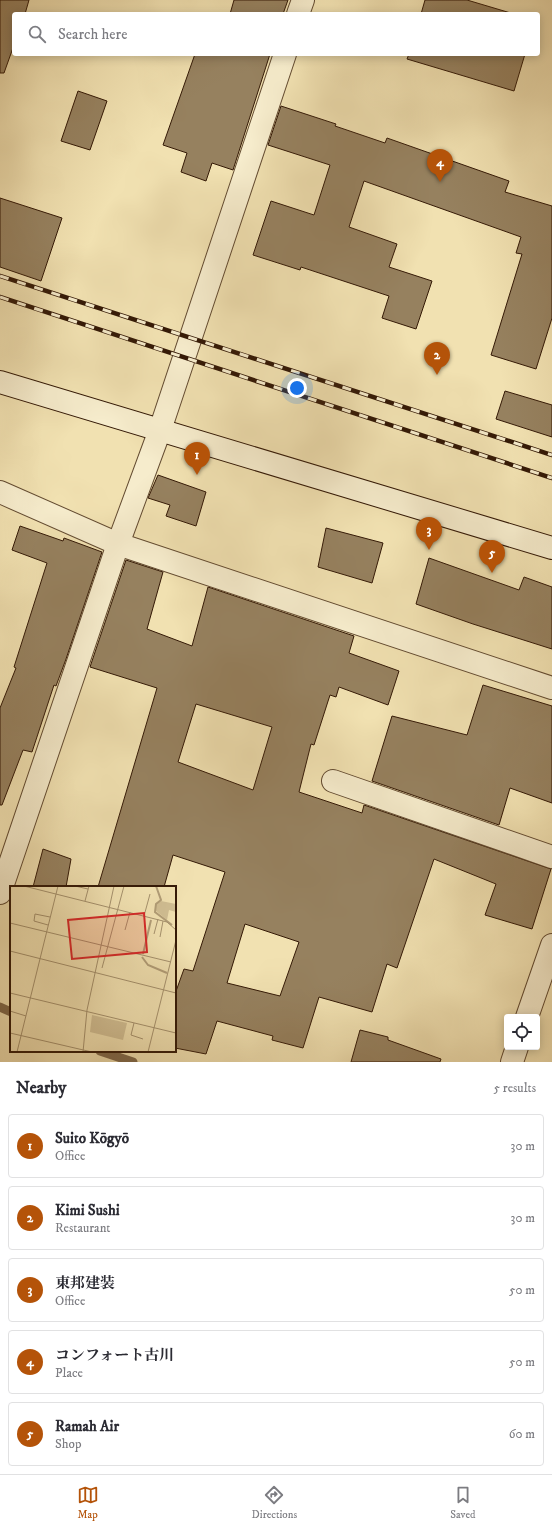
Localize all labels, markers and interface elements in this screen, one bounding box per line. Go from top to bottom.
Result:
search box [12,12,540,56]
icon: search [26,23,48,45]
text: Search here [58,25,127,44]
pin: 4 [427,149,453,182]
pin: 2 [424,342,450,375]
your location [287,378,307,398]
pin: 1 [184,442,210,475]
pin: 3 [416,517,442,550]
pin: 5 [479,540,505,573]
inset map [10,886,176,1052]
map controls [504,1014,540,1050]
button: locate [504,1014,540,1050]
text: Nearby [16,1077,66,1099]
text: 5 results [494,1080,536,1096]
text: Suito Kōgyō [55,1129,129,1148]
text: 1 [28,1138,32,1154]
text: 30 m [511,1138,535,1154]
text: Office [55,1148,85,1164]
text: Kimi Sushi [55,1201,120,1220]
text: 2 [27,1210,33,1226]
text: 30 m [511,1210,535,1226]
text: Restaurant [55,1220,111,1236]
text: 東邦建装 [55,1274,115,1293]
text: 3 [28,1282,32,1298]
text: 50 m [509,1282,535,1298]
text: Office [55,1293,85,1309]
text: コンフォート古川 [55,1346,174,1365]
text: 4 [26,1354,34,1370]
text: 50 m [509,1354,535,1370]
text: Place [55,1365,83,1381]
text: Ramah Air [55,1417,119,1436]
text: 5 [27,1426,33,1442]
text: 60 m [509,1426,535,1442]
text: Shop [55,1436,81,1452]
tab: Map [77,1484,99,1522]
tab: Directions [252,1484,297,1522]
tab: Saved [450,1484,475,1522]

